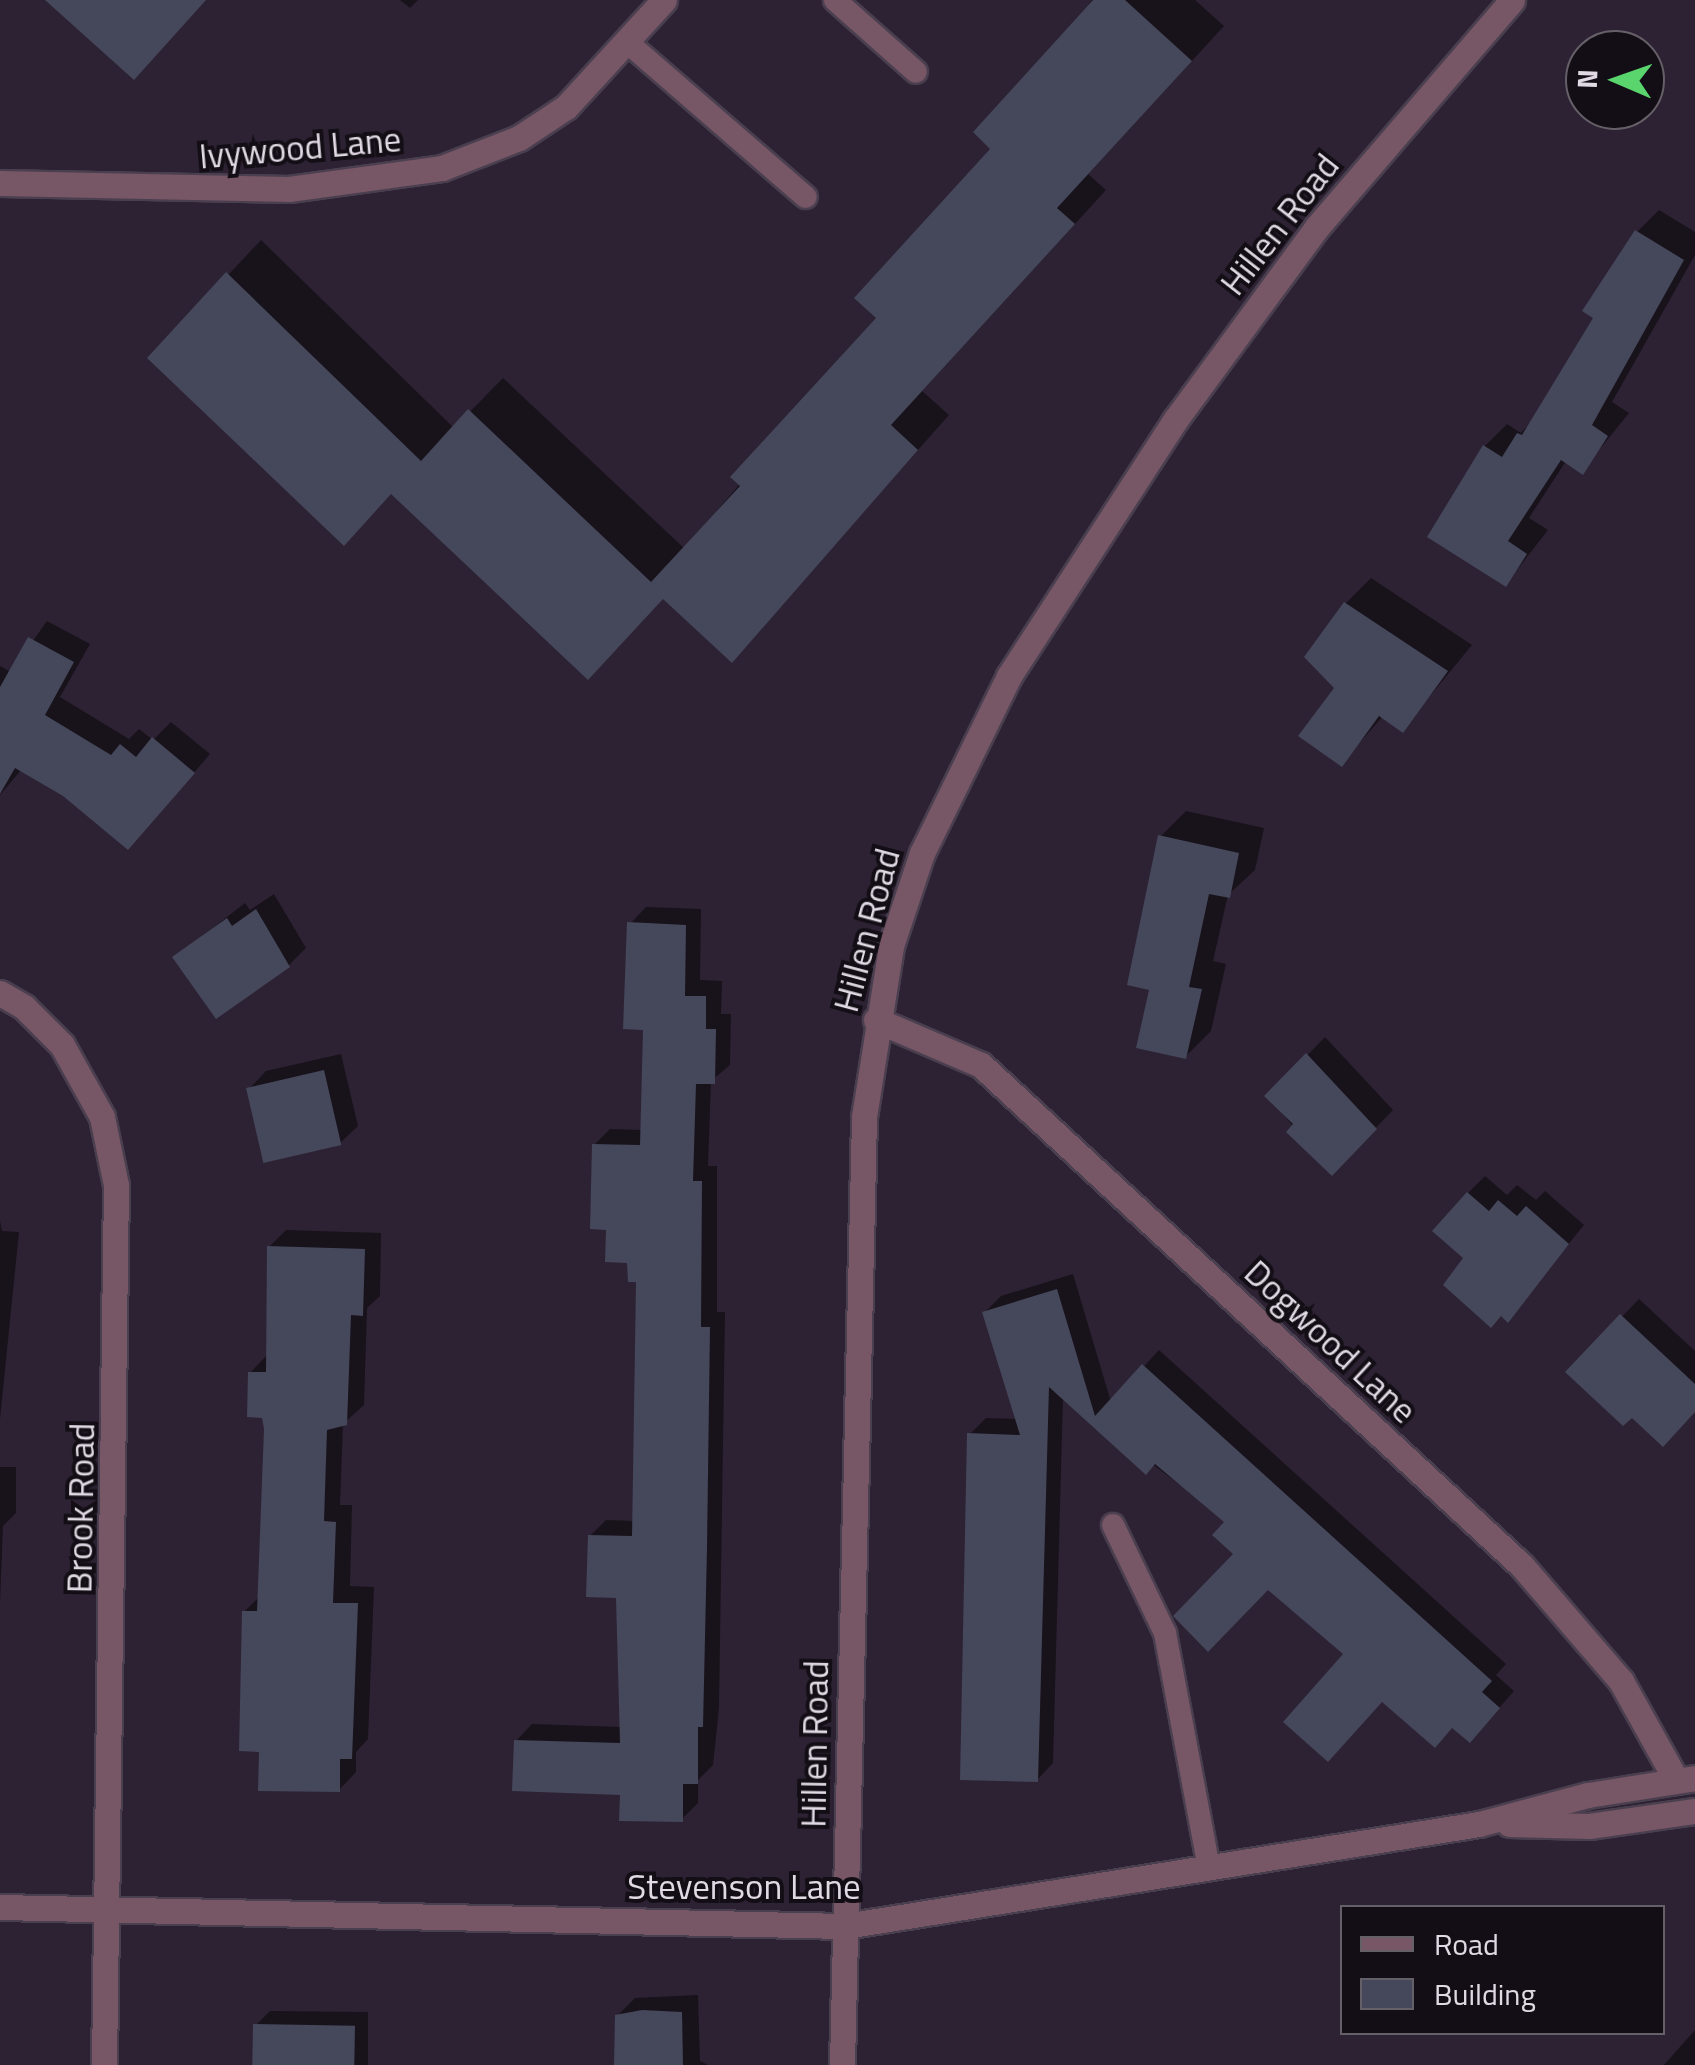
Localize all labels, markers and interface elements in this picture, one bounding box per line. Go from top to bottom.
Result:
north arrow [1565,30,1665,130]
text: N [1565,69,1608,89]
street label: Ivywood Lane [197,117,403,177]
street label: Hillen Road [1211,145,1347,303]
street label: Hillen Road [824,844,908,1016]
street label: Dogwood Lane [1236,1251,1426,1431]
street label: Brook Road [58,1422,102,1594]
street label: Hillen Road [792,1660,836,1828]
street label: Stevenson Lane [627,1865,861,1907]
legend [1340,1905,1665,2035]
text: Road [1434,1921,1499,1967]
text: Building [1434,1971,1536,2017]

